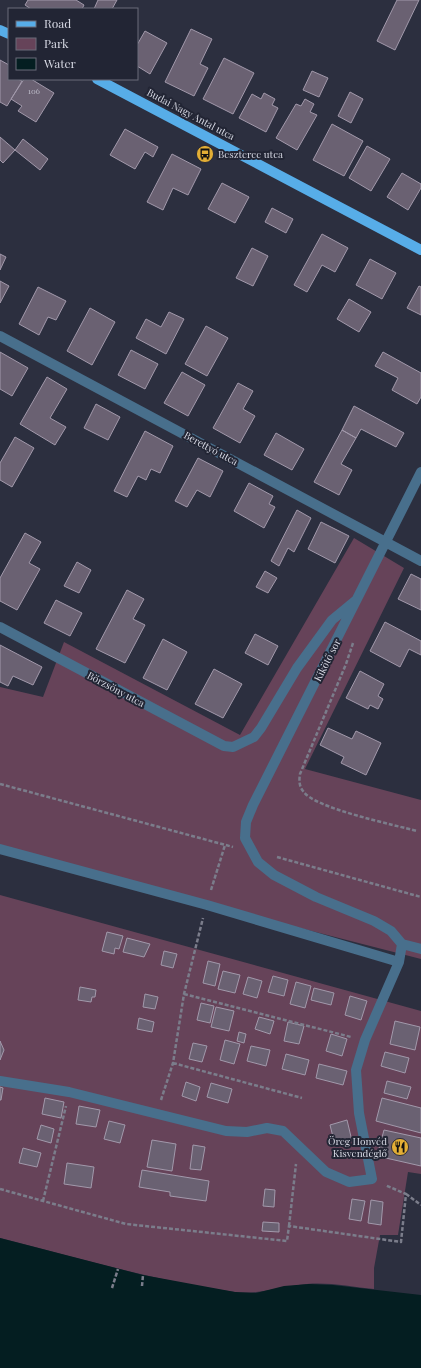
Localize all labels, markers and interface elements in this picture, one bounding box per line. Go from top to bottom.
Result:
legend [8,8,138,80]
text: Road [44,15,71,31]
text: Park [44,35,69,51]
text: Water [43,55,77,71]
house number: 106 [28,85,40,96]
street label: Budai Nagy Antal utca [145,85,237,143]
bus stop icon: Beszterce utca [195,144,215,164]
place label: Beszterce utca [218,147,283,161]
street label: Berettyó utca [181,428,241,468]
street label: Kikötő sor [310,636,344,684]
street label: Börzsöny utca [85,668,147,710]
place label: Öreg Honvéd Kisvendéglő [328,1134,388,1160]
restaurant icon: Öreg Honvéd Kisvendéglő [390,1137,410,1157]

